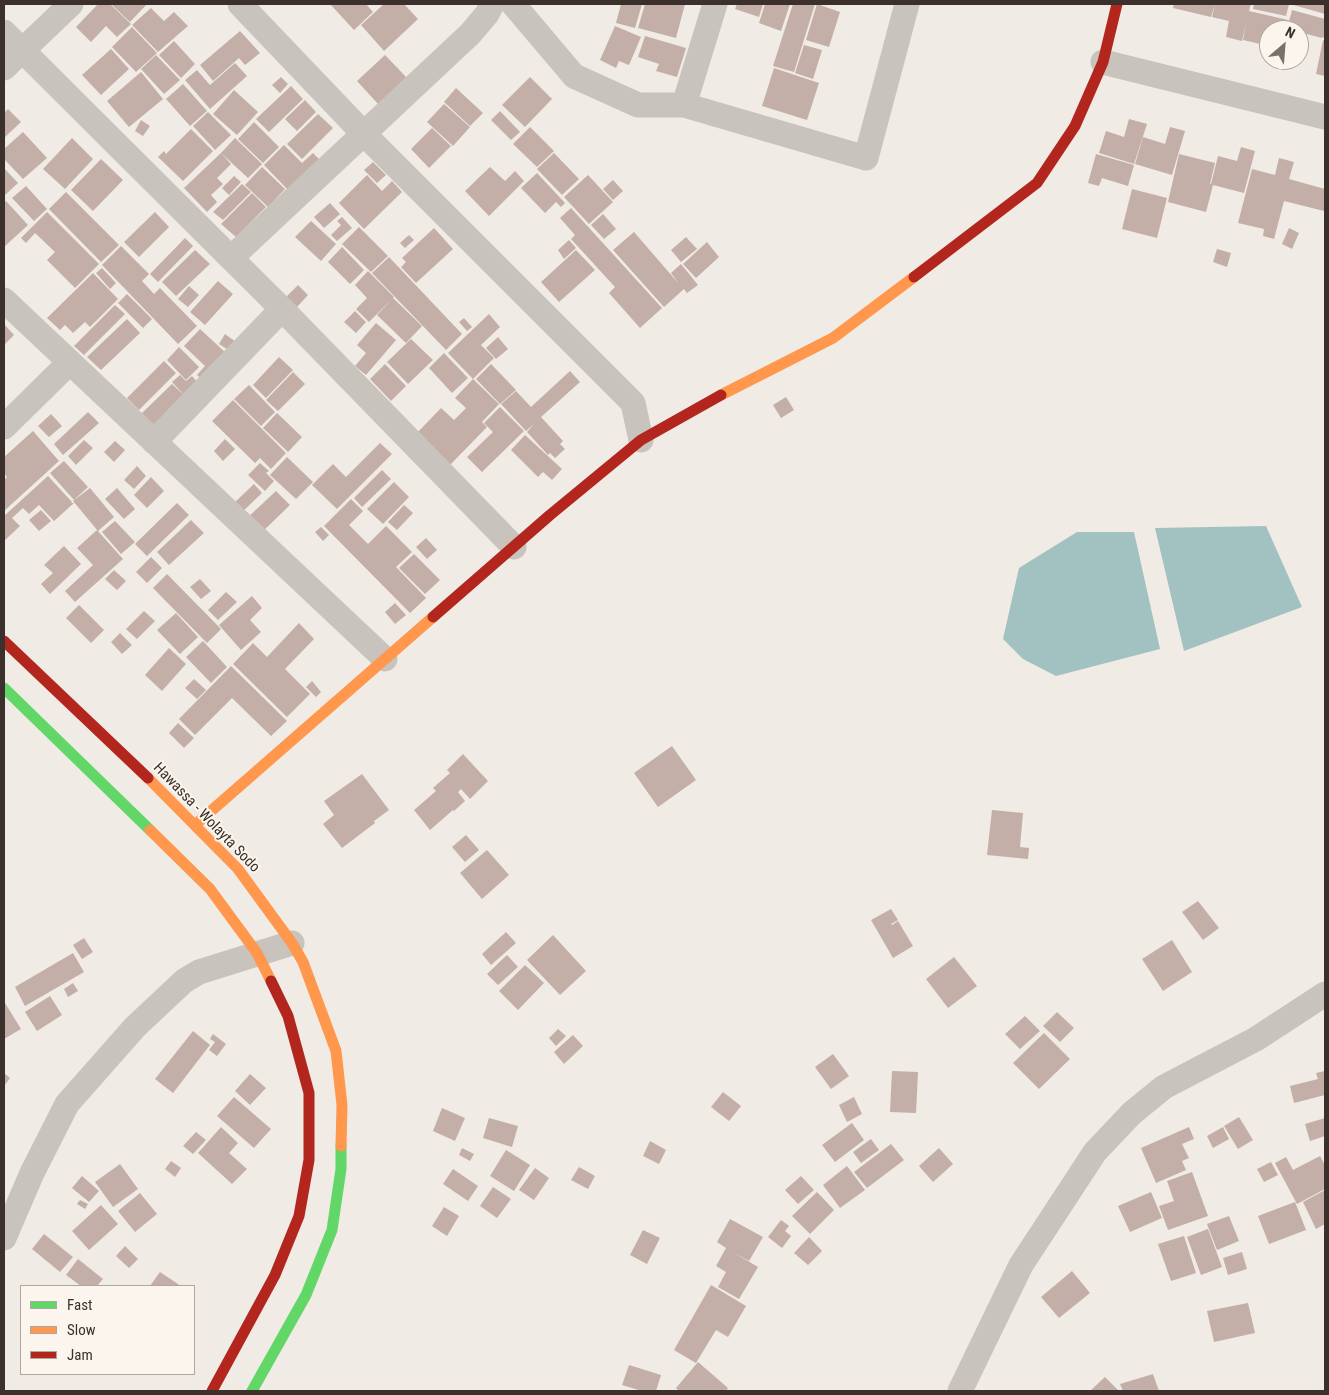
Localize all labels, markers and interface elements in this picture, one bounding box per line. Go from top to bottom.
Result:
north arrow [1259,20,1309,70]
text: N [1283,23,1298,42]
street label: Hawassa - Wolayta Sodo [149,759,263,877]
legend [20,1285,195,1375]
text: Fast [67,1296,92,1314]
text: Slow [67,1321,96,1339]
text: Jam [67,1346,93,1364]

